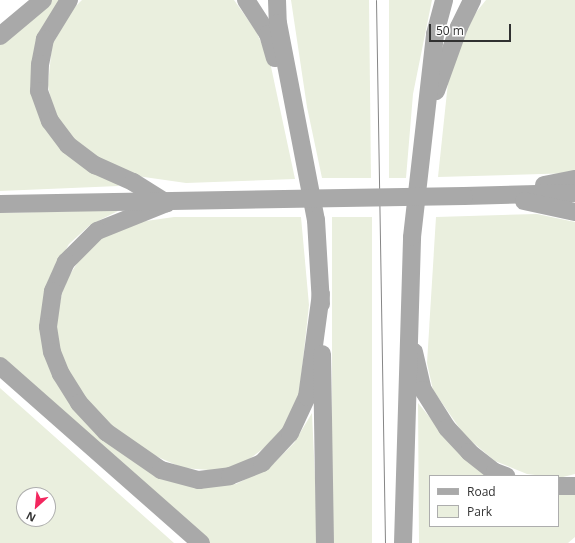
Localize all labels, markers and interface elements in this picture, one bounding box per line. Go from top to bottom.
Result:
scale bar [431,16,513,42]
text: 50 m [436,22,464,39]
legend [429,475,559,527]
text: Road [467,483,496,500]
north arrow [16,487,56,527]
text: Park [467,503,492,520]
text: N [23,509,38,526]

